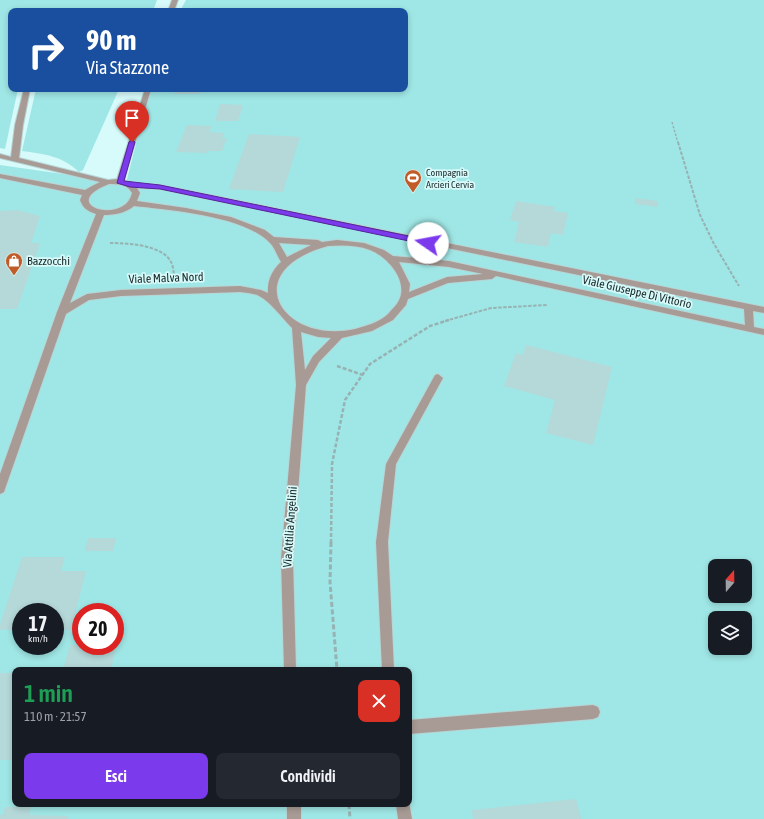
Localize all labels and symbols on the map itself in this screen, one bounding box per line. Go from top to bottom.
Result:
pin [115,101,149,142]
place label: Compagnia Arcieri Cervia [426,167,474,190]
sports icon: Compagnia Arcieri Cervia [403,168,423,193]
position arrow [407,222,449,264]
shop icon: Bazzocchi [4,251,24,276]
place label: Bazzocchi [27,254,70,268]
street label: Viale Malva Nord [128,270,204,286]
street label: Viale Giuseppe Di Vittorio [581,273,693,311]
street label: Via Attilia Angelini [280,486,300,568]
north arrow [708,559,752,603]
speed limit sign: 20 [72,603,124,655]

